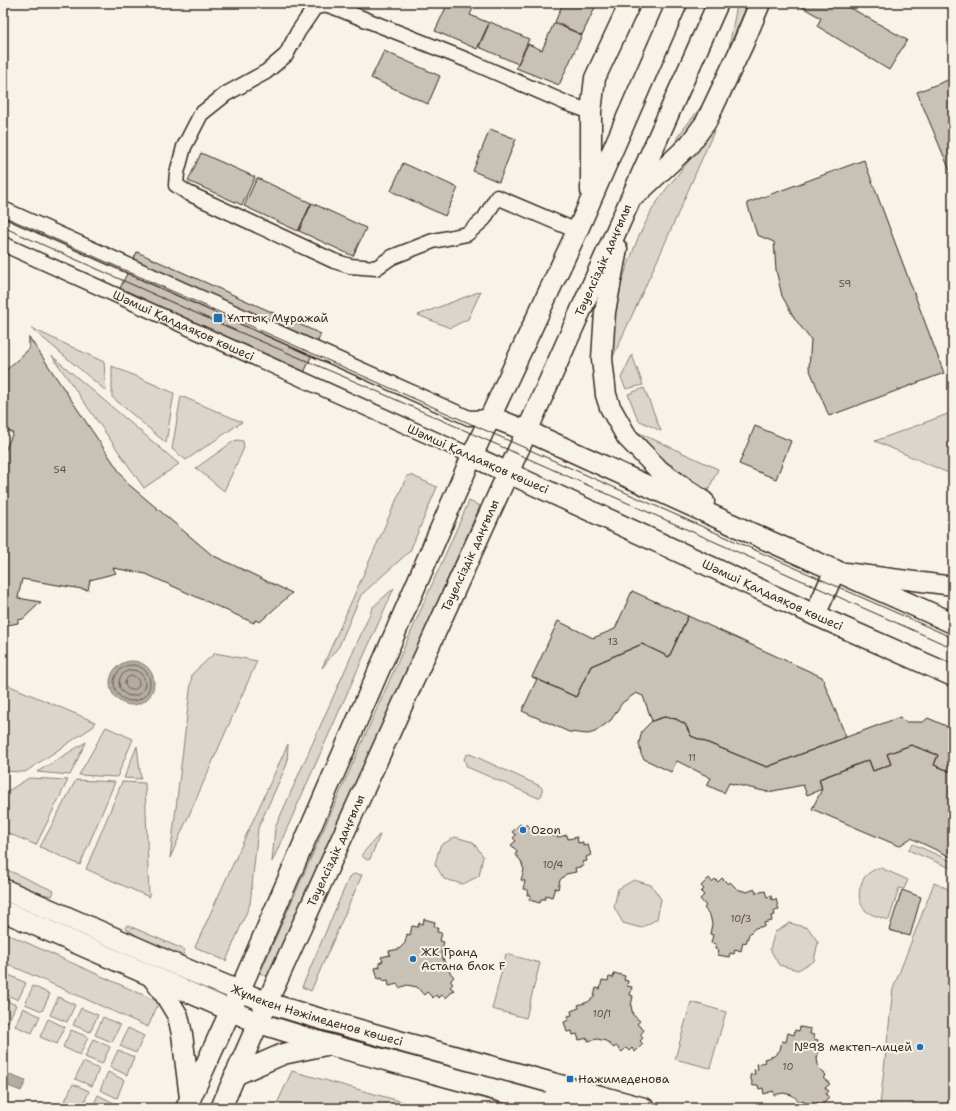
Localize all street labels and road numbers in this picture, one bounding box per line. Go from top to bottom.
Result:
street label: Тәуелсіздік даңғылы [571,202,635,319]
street label: Шәмші Қалдаяқов көшесі [110,287,257,364]
street label: Шәмші Қалдаяқов көшесі [405,420,551,498]
street label: Тәуелсіздік даңғылы [438,497,503,614]
street label: Шәмші Қалдаяқов көшесі [699,556,845,634]
street label: Тәуелсіздік даңғылы [304,792,368,909]
street label: Жұмекен Нәжімеденов көшесі [229,981,405,1050]

